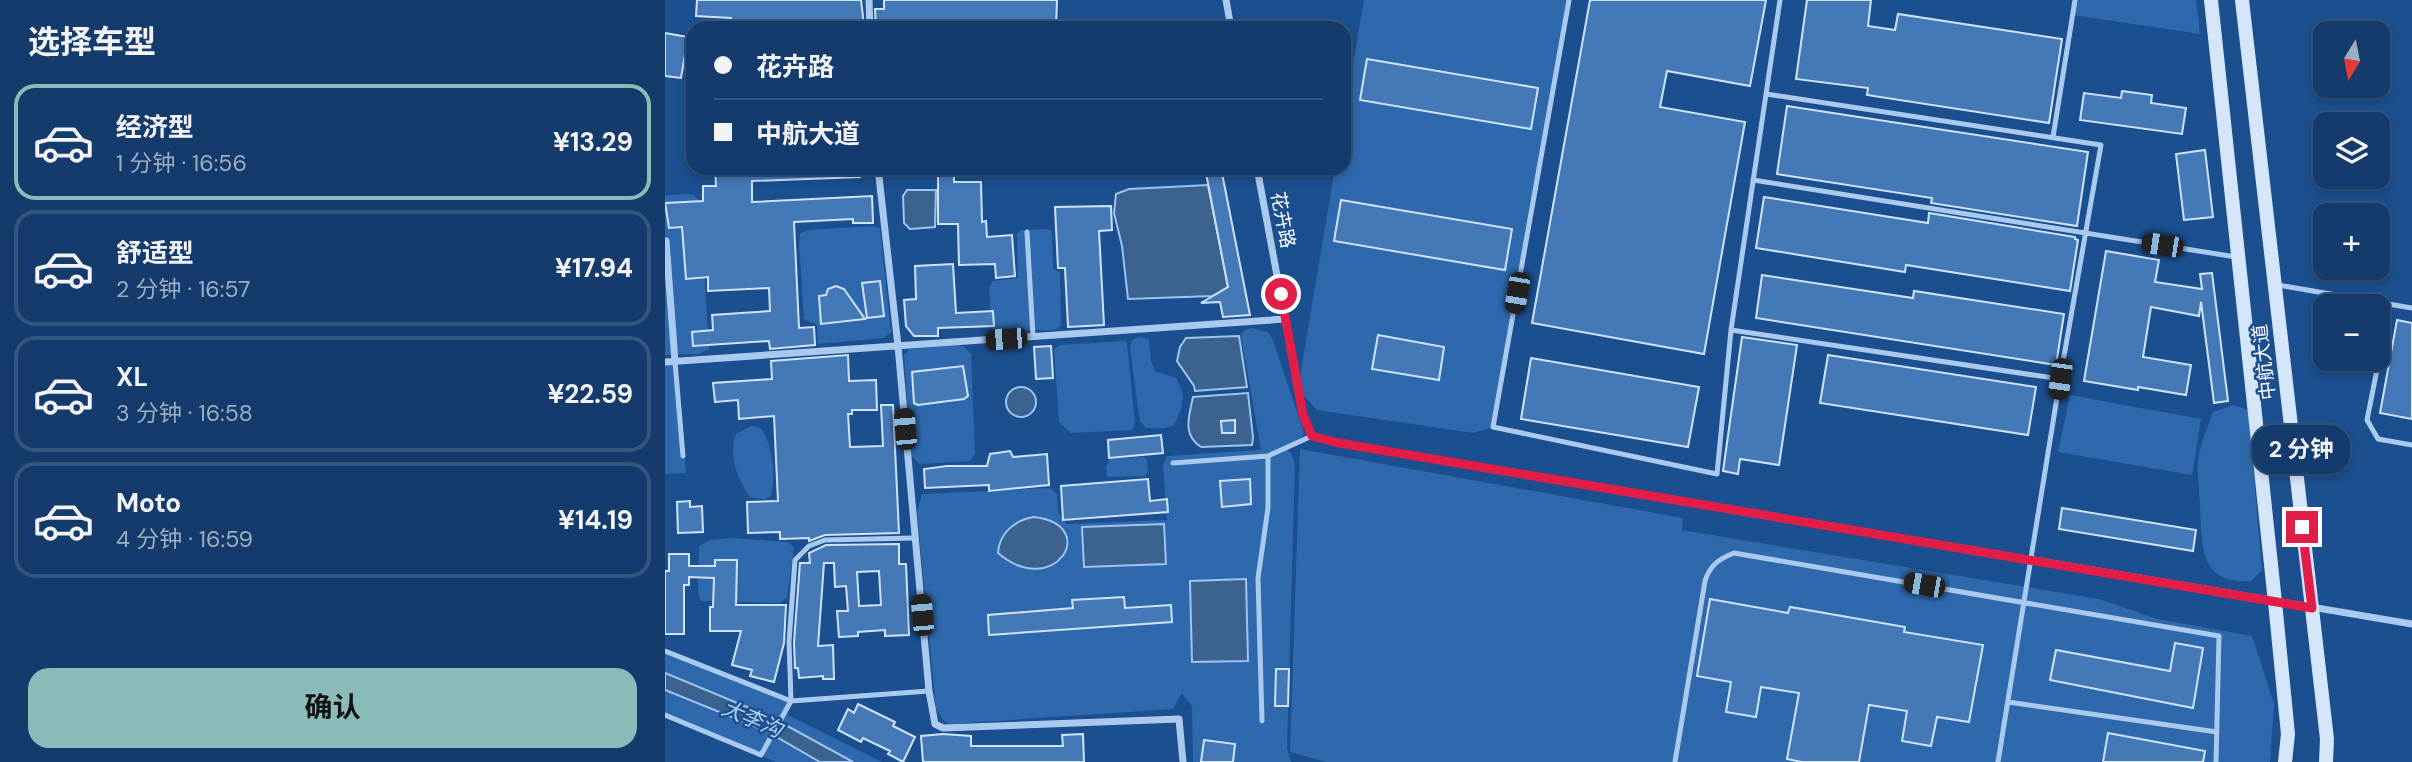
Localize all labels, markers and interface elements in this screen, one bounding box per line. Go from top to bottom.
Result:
text: 选择车型 [28,21,156,63]
north arrow [2313,21,2391,98]
map controls [2313,21,2390,371]
text: 花卉路 [756,50,834,84]
text: 经济型 [116,110,194,144]
icon: car [32,111,95,174]
button: layers [2313,112,2390,189]
text: 中航大道 [756,117,860,151]
text: ¥13.29 [553,125,633,159]
text: 1 分钟 · 16:56 [116,148,247,178]
street label: 花卉路 [1265,190,1301,250]
button: + [2313,203,2390,280]
car [2140,231,2185,259]
text: 舒适型 [116,236,194,270]
icon: car [32,237,95,300]
text: ¥17.94 [555,251,633,285]
car [1504,270,1531,316]
text: 2 分钟 · 16:57 [116,274,250,304]
route start [1265,278,1297,310]
button: − [2313,294,2390,371]
street label: 中航大道 [2247,323,2281,401]
car [985,327,1028,351]
car [2047,357,2074,401]
text: XL [116,360,148,394]
icon: car [32,363,95,426]
text: ¥22.59 [547,377,633,411]
text: 3 分钟 · 16:58 [116,398,253,428]
car [893,407,918,451]
callout: 2 分钟 [2253,426,2351,475]
text: 2 分钟 [2269,434,2333,464]
text: Moto [116,486,181,520]
icon: car [32,489,95,552]
text: ¥14.19 [558,503,633,537]
route end [2286,511,2318,543]
text: 4 分钟 · 16:59 [116,524,253,554]
car [1902,571,1947,599]
car [910,593,935,637]
button: 确认 [28,668,637,748]
water label: 大李沟 [718,694,788,745]

